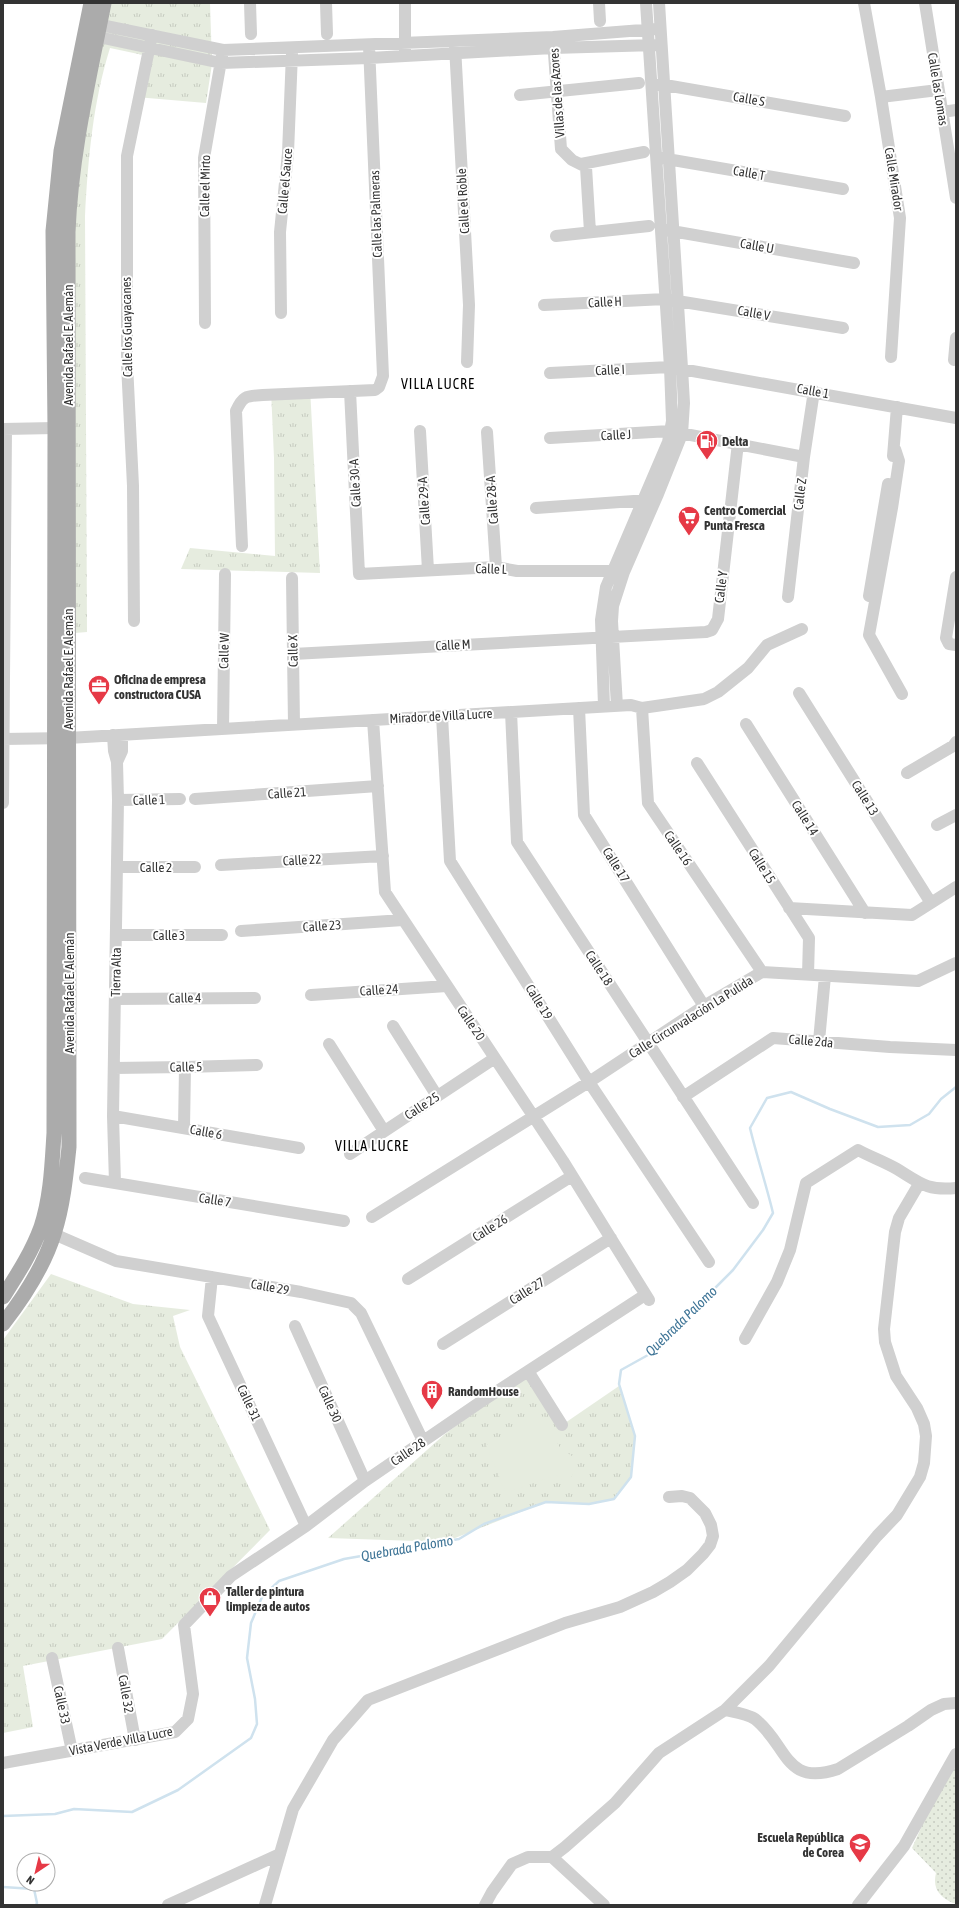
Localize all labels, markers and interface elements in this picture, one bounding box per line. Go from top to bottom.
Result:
street label: Villas de las Azores [546,47,568,138]
street label: Calle las Lomas [925,52,951,127]
street label: Calle S [732,89,766,109]
street label: Calle Mirador [882,146,906,212]
street label: Calle el Sauce [275,147,295,215]
street label: Calle el Mirto [197,155,213,217]
street label: Calle T [732,163,766,183]
street label: Calle el Roble [454,168,472,234]
street label: Calle las Palmeras [367,170,385,258]
street label: Calle U [739,236,775,256]
street label: Calle los Guayacanes [119,276,135,377]
street label: Avenida Rafael E. Alemán [61,284,76,406]
street label: Calle H [588,294,622,310]
street label: Calle V [737,303,772,323]
street label: Calle I [595,362,625,378]
district label: VILLA LUCRE [401,376,475,392]
street label: Calle 1 [796,381,830,401]
street label: Calle J [600,427,632,443]
fuel station icon: Delta [694,428,720,461]
place label: Delta [722,434,748,449]
street label: Calle 30-A [346,458,364,507]
street label: Calle 28-A [483,475,501,525]
street label: Calle 29-A [415,476,433,526]
street label: Calle Z [791,477,809,511]
place label: Centro Comercial Punta Fresca [704,503,786,533]
supermarket icon: Centro Comercial Punta Fresca [676,504,702,537]
street label: Calle L [475,561,507,577]
street label: Calle Y [712,570,730,604]
street label: Avenida Rafael E. Alemán [61,608,76,730]
street label: Calle W [216,632,232,669]
street label: Calle X [285,635,301,667]
street label: Calle M [435,637,471,653]
place label: Oficina de empresa constructora CUSA [114,672,206,702]
office icon: Oficina de empresa constructora CUSA [86,673,112,706]
street label: Mirador de Villa Lucre [389,706,493,726]
street label: Calle 13 [848,778,882,818]
street label: Calle 21 [267,784,307,802]
street label: Calle 1 [133,792,165,808]
street label: Calle 14 [788,798,822,838]
street label: Calle 16 [661,828,695,868]
street label: Calle 17 [599,845,633,885]
street label: Calle 15 [745,846,779,886]
street label: Calle 22 [282,852,322,868]
street label: Calle 2 [140,860,172,875]
street label: Calle 23 [302,917,342,935]
street label: Calle 3 [153,928,185,943]
street label: Avenida Rafael E. Alemán [62,932,77,1054]
street label: Tierra Alta [108,947,124,997]
street label: Calle 18 [582,948,616,988]
street label: Calle Circunvalación La Pulida [626,973,756,1061]
street label: Calle 24 [359,981,399,999]
street label: Calle 19 [522,982,556,1022]
street label: Calle 4 [169,990,201,1006]
street label: Calle 20 [454,1003,488,1043]
street label: Calle 2da [788,1032,834,1050]
street label: Calle 5 [170,1059,202,1075]
street label: Calle 25 [402,1089,442,1123]
street label: Calle 6 [189,1122,223,1142]
district label: VILLA LUCRE [335,1138,409,1154]
street label: Calle 7 [198,1190,232,1210]
street label: Calle 26 [470,1211,510,1245]
street label: Calle 27 [507,1274,547,1308]
street label: Calle 29 [250,1276,290,1298]
water label: Quebrada Palomo [642,1283,720,1359]
building icon: RandomHouse [419,1378,445,1411]
street label: Calle 31 [234,1382,264,1424]
street label: Calle 30 [315,1383,345,1425]
place label: RandomHouse [448,1384,519,1399]
street label: Calle 28 [388,1435,428,1469]
water label: Quebrada Palomo [360,1532,455,1564]
place label: Taller de pintura limpieza de autos [226,1584,310,1614]
shop icon: Taller de pintura limpieza de autos [197,1585,223,1618]
street label: Calle 32 [115,1674,137,1714]
street label: Calle 33 [51,1685,73,1725]
street label: Vista Verde Villa Lucre [68,1724,174,1758]
place label: Escuela República de Corea [757,1830,844,1860]
school or university icon: Escuela República de Corea [847,1831,873,1864]
north arrow [16,1852,56,1892]
text: N [24,1873,36,1887]

